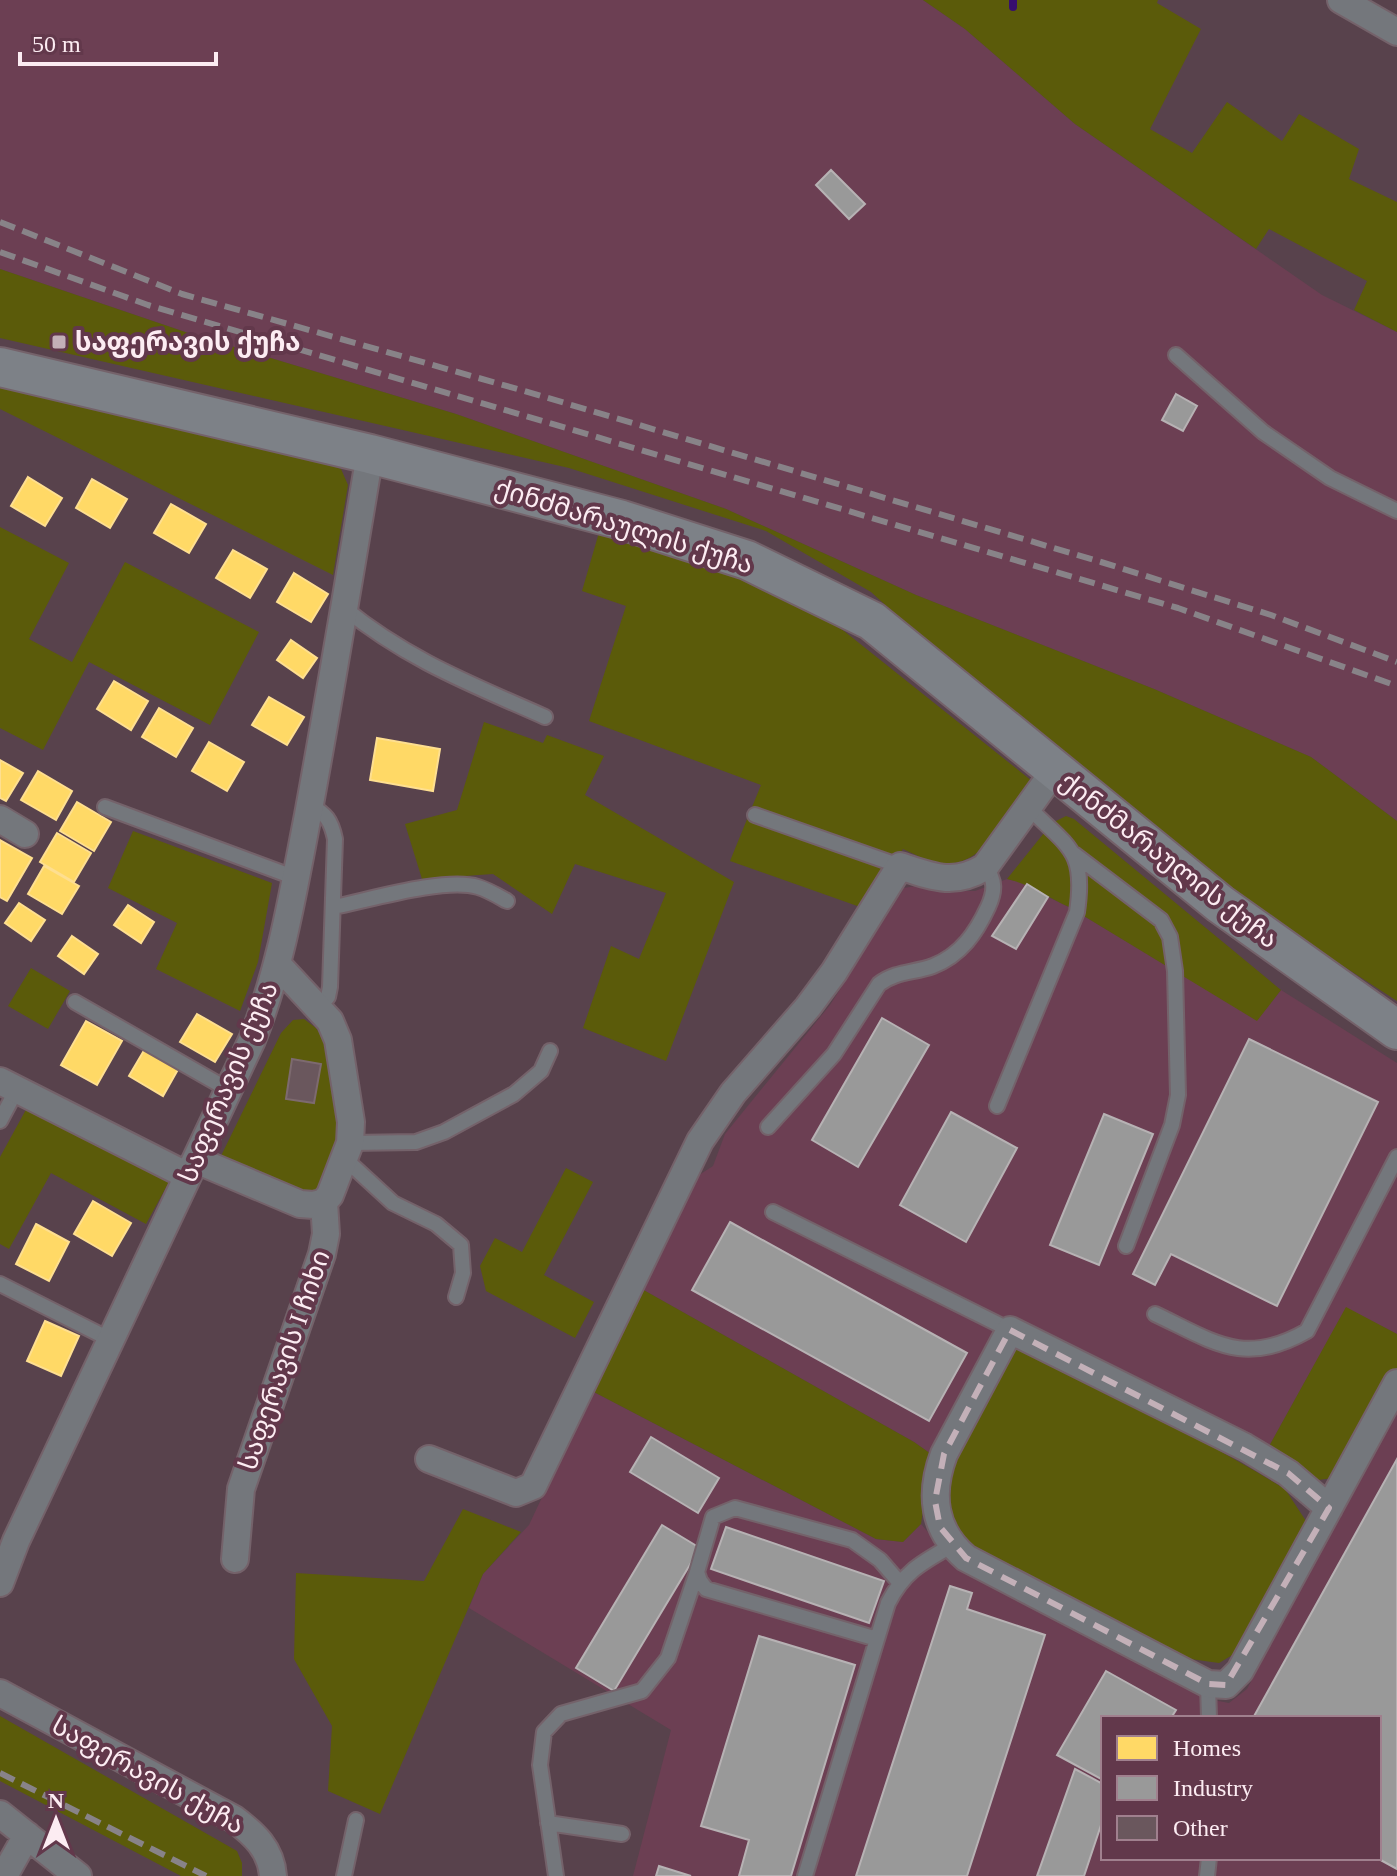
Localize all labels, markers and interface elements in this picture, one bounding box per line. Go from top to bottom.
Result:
scale bar [20,16,216,66]
text: 50 m [32,31,81,57]
place label: საფერავის ქუჩა [75,328,301,358]
marker: საფერავის ქუჩა [50,333,68,351]
street label: ქინძმარაულის ქუჩა [491,473,756,581]
street label: ქინძმარაულის ქუჩა [1053,766,1283,955]
street label: საფერავის ქუჩა [173,978,284,1187]
street label: საფერავის I ჩიხი [233,1246,336,1474]
street label: საფერავის ქუჩა [47,1711,249,1840]
legend [1101,1716,1381,1860]
text: Homes [1173,1735,1241,1761]
text: Industry [1173,1775,1253,1801]
north arrow [16,1780,96,1860]
text: N [48,1788,64,1813]
text: Other [1173,1815,1228,1841]

